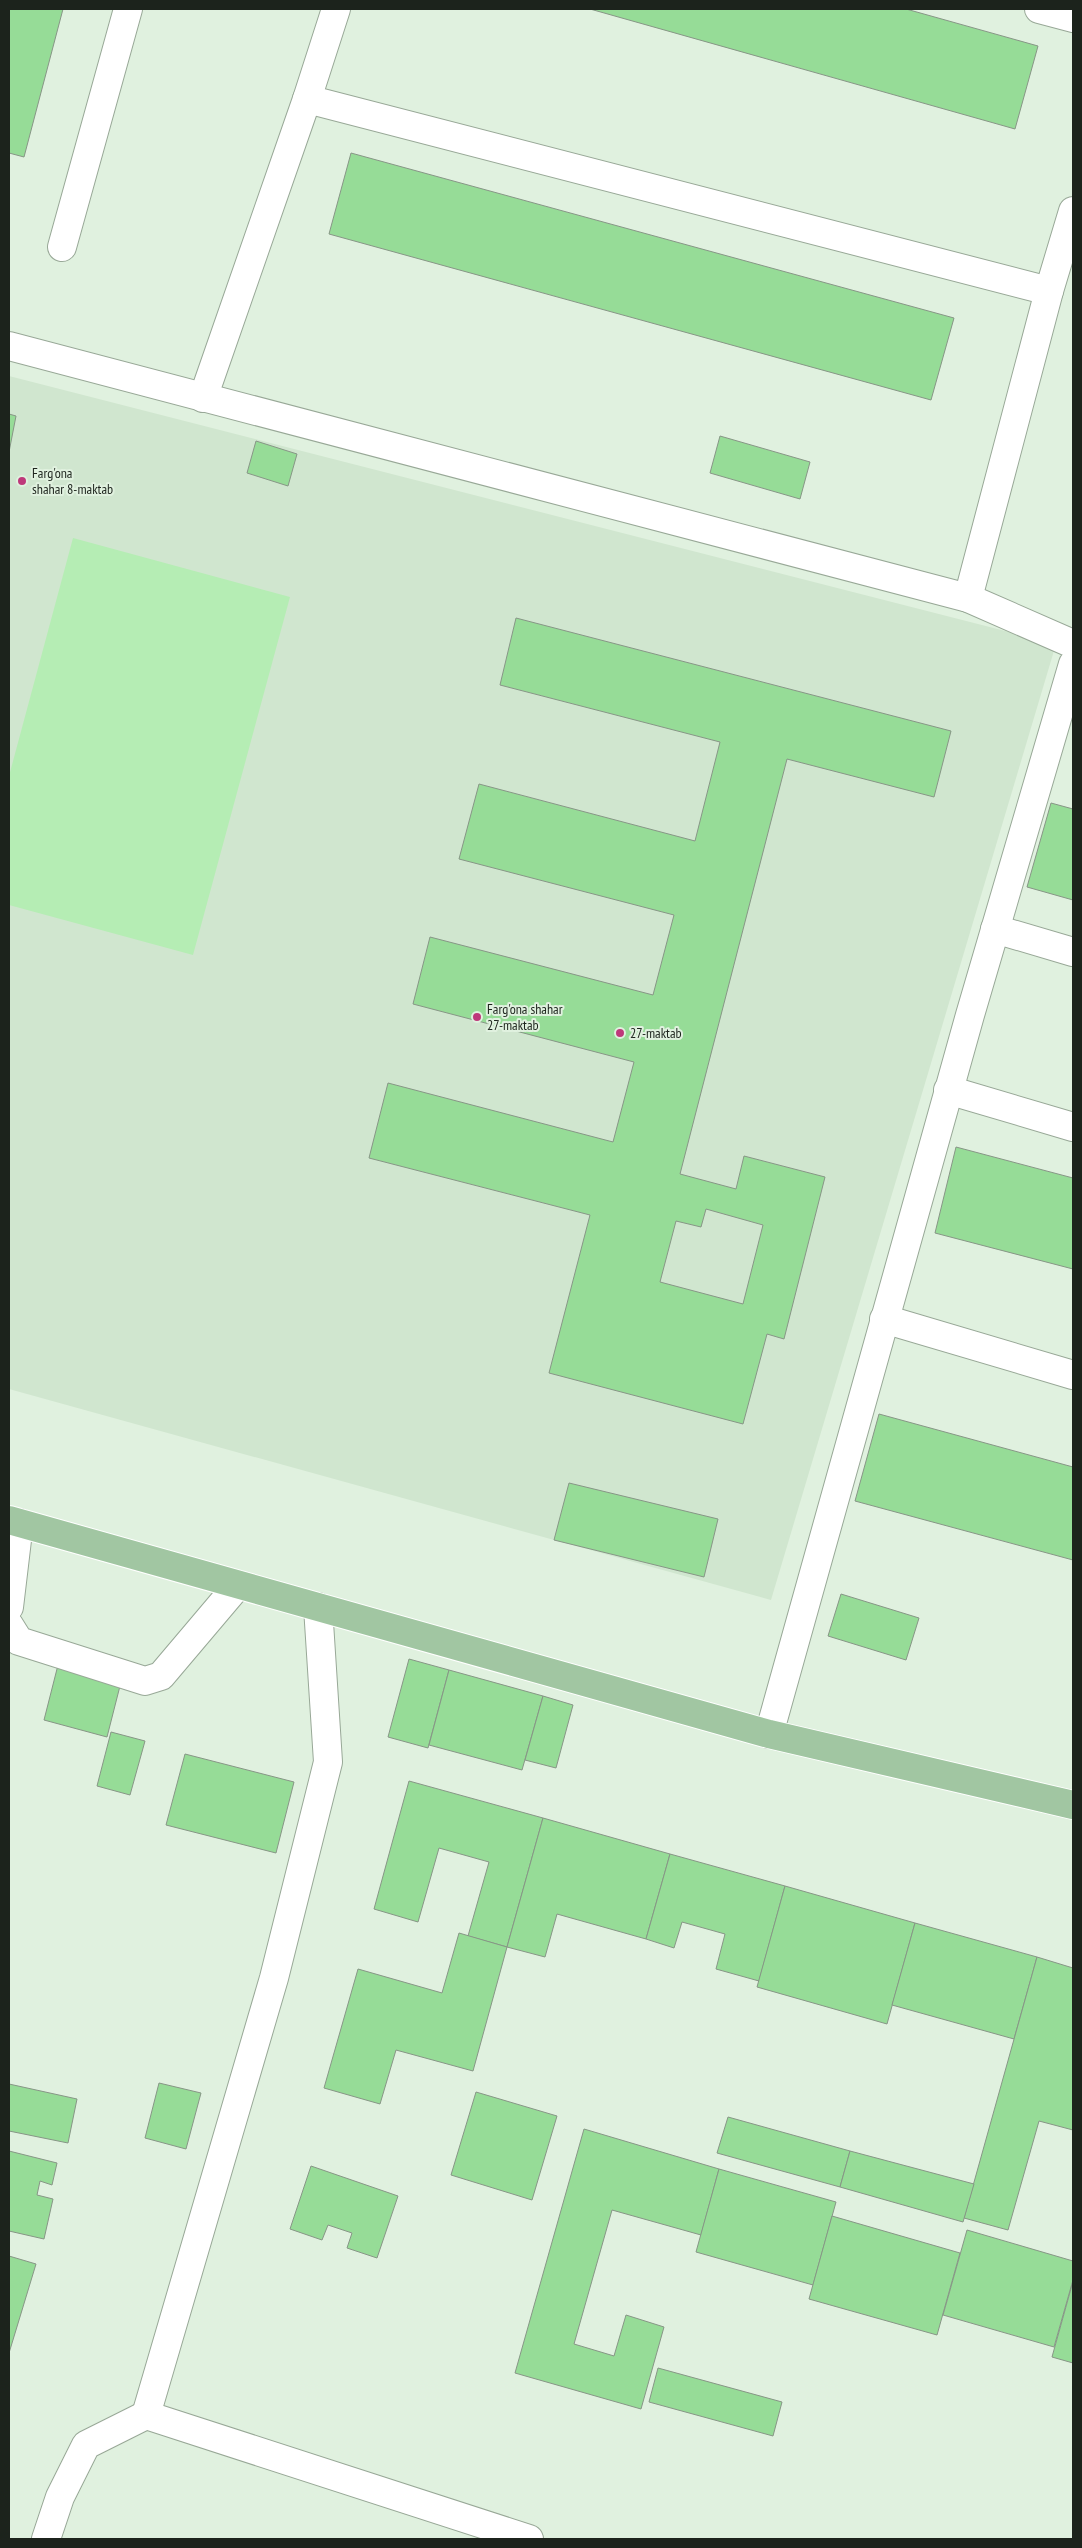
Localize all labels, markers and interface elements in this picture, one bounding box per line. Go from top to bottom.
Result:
place label: Farg'ona shahar 8-maktab [32,464,113,498]
marker: Farg'ona shahar 8-maktab [16,475,28,487]
place label: Farg'ona shahar 27-maktab [487,1000,563,1034]
marker: Farg'ona shahar 27-maktab [471,1011,483,1023]
place label: 27-maktab [630,1024,682,1042]
marker: 27-maktab [614,1027,626,1039]

